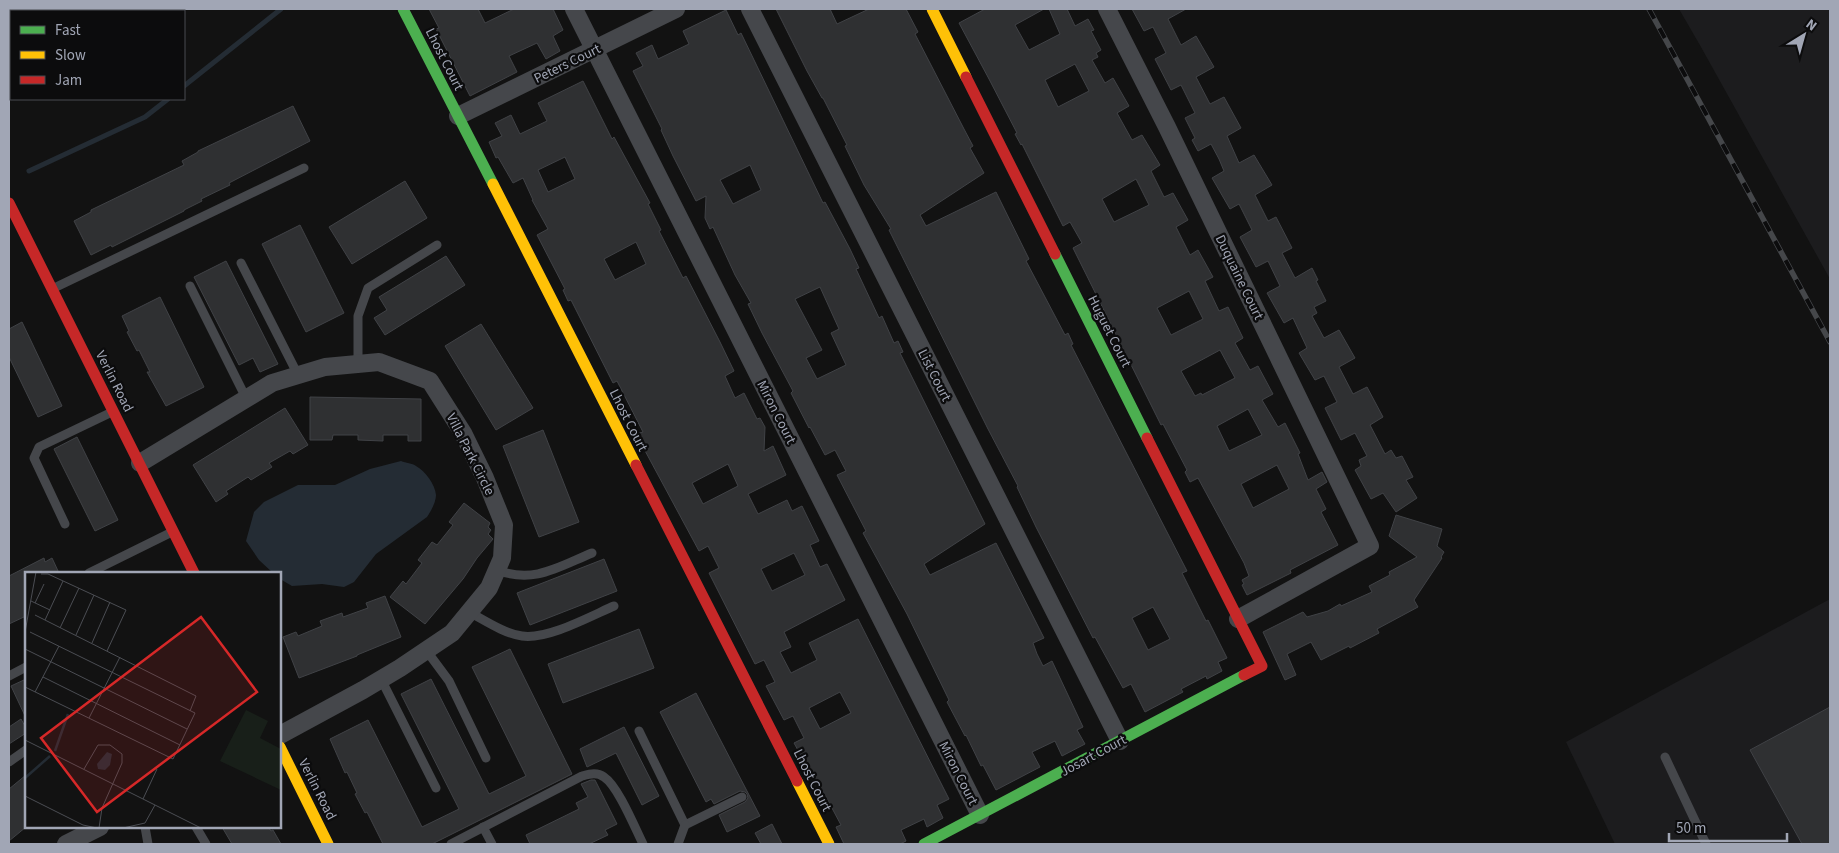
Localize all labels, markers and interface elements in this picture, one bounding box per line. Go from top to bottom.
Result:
legend [10,10,185,100]
north arrow [1779,10,1829,60]
text: N [1801,15,1821,36]
text: Fast [55,20,81,41]
street label: Lhost Court [420,25,469,94]
street label: Peters Court [531,39,604,89]
text: Slow [55,45,86,66]
text: Jam [55,70,82,91]
street label: Duquaine Court [1210,232,1268,324]
street label: Huguet Court [1082,292,1136,371]
street label: List Court [912,346,956,405]
street label: Verlin Road [90,347,138,416]
street label: Miron Court [751,377,801,448]
street label: Lhost Court [604,386,653,455]
street label: Villa Park Circle [441,410,499,499]
inset map [25,572,281,828]
street label: Josart Court [1057,730,1130,782]
street label: Miron Court [933,738,983,809]
street label: Lhost Court [788,746,837,815]
street label: Verlin Road [293,755,341,824]
scale bar [1669,810,1786,842]
text: 50 m [1676,818,1706,839]

